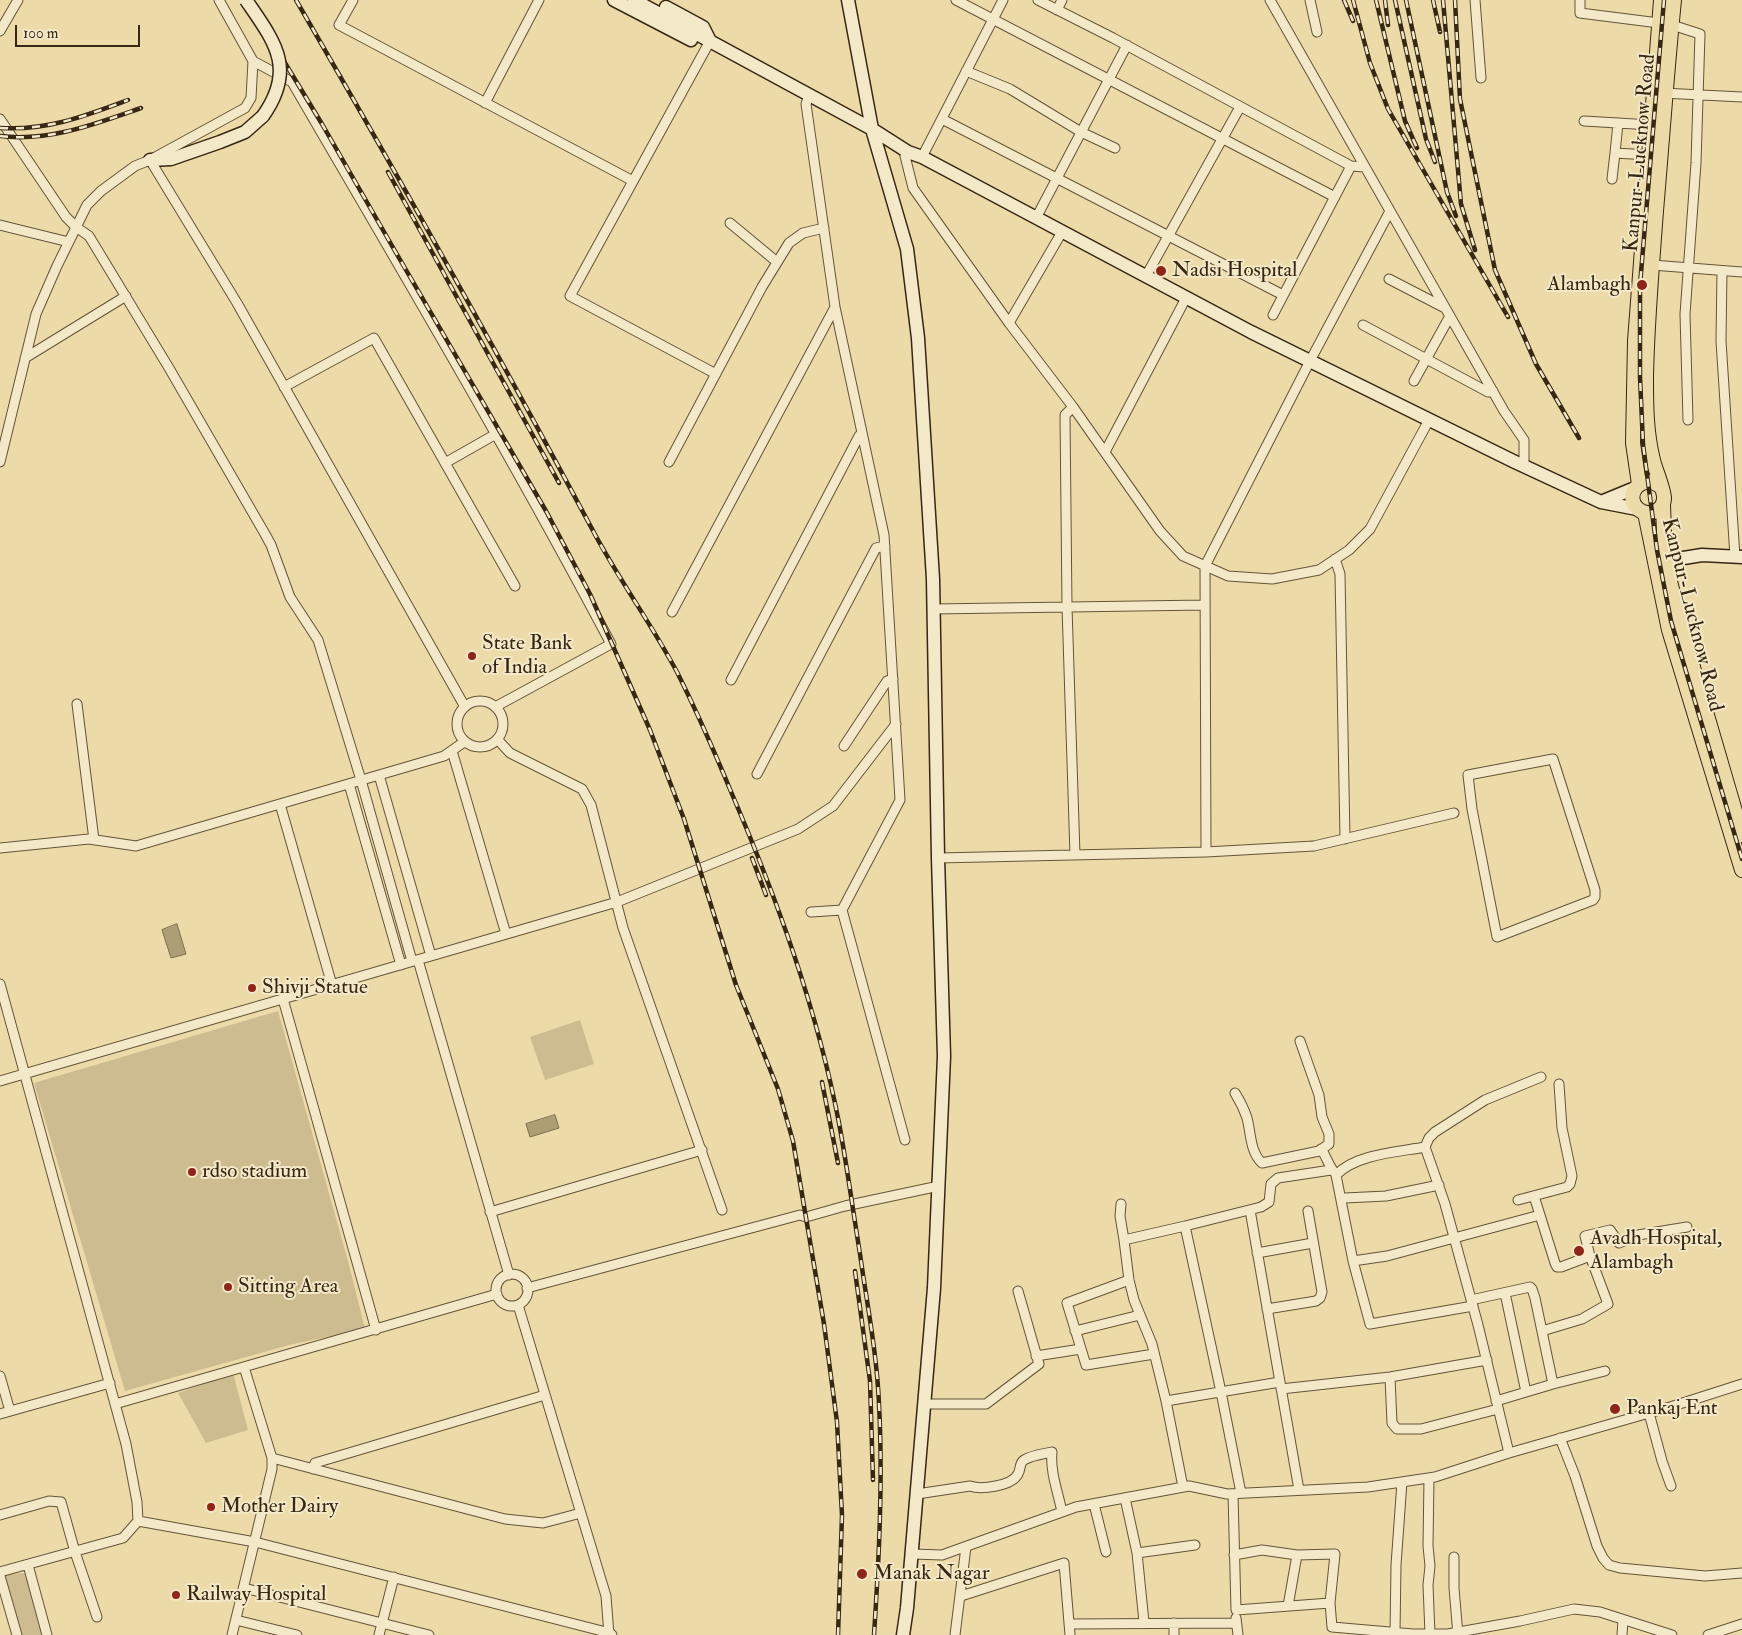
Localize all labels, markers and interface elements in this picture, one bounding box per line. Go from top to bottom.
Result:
scale bar [18,15,142,47]
text: 100 m [23,24,58,43]
street label: Kanpur-Lucknow Road [1620,53,1662,253]
place label: Nadsi Hospital [1172,258,1298,284]
marker: Nadsi Hospital [1154,264,1168,278]
place label: Alambagh [1547,272,1631,298]
marker: Alambagh [1635,278,1649,292]
street label: Kanpur-Lucknow Road [1655,516,1727,714]
place label: State Bank of India [482,631,572,681]
marker: State Bank of India [466,650,478,662]
place label: Shivji Statue [262,975,368,1001]
marker: Shivji Statue [246,982,258,994]
place label: rdso stadium [202,1159,307,1185]
marker: rdso stadium [186,1166,198,1178]
place label: Avadh Hospital, Alambagh [1590,1226,1722,1276]
marker: Avadh Hospital, Alambagh [1572,1244,1586,1258]
place label: Sitting Area [238,1274,338,1300]
marker: Sitting Area [222,1281,234,1293]
place label: Pankaj Ent [1626,1396,1718,1422]
marker: Pankaj Ent [1608,1402,1622,1416]
place label: Mother Dairy [221,1494,338,1520]
marker: Mother Dairy [205,1501,217,1513]
place label: Manak Nagar [873,1561,989,1587]
marker: Manak Nagar [855,1567,869,1581]
place label: Railway Hospital [186,1582,326,1608]
marker: Railway Hospital [170,1589,182,1601]

